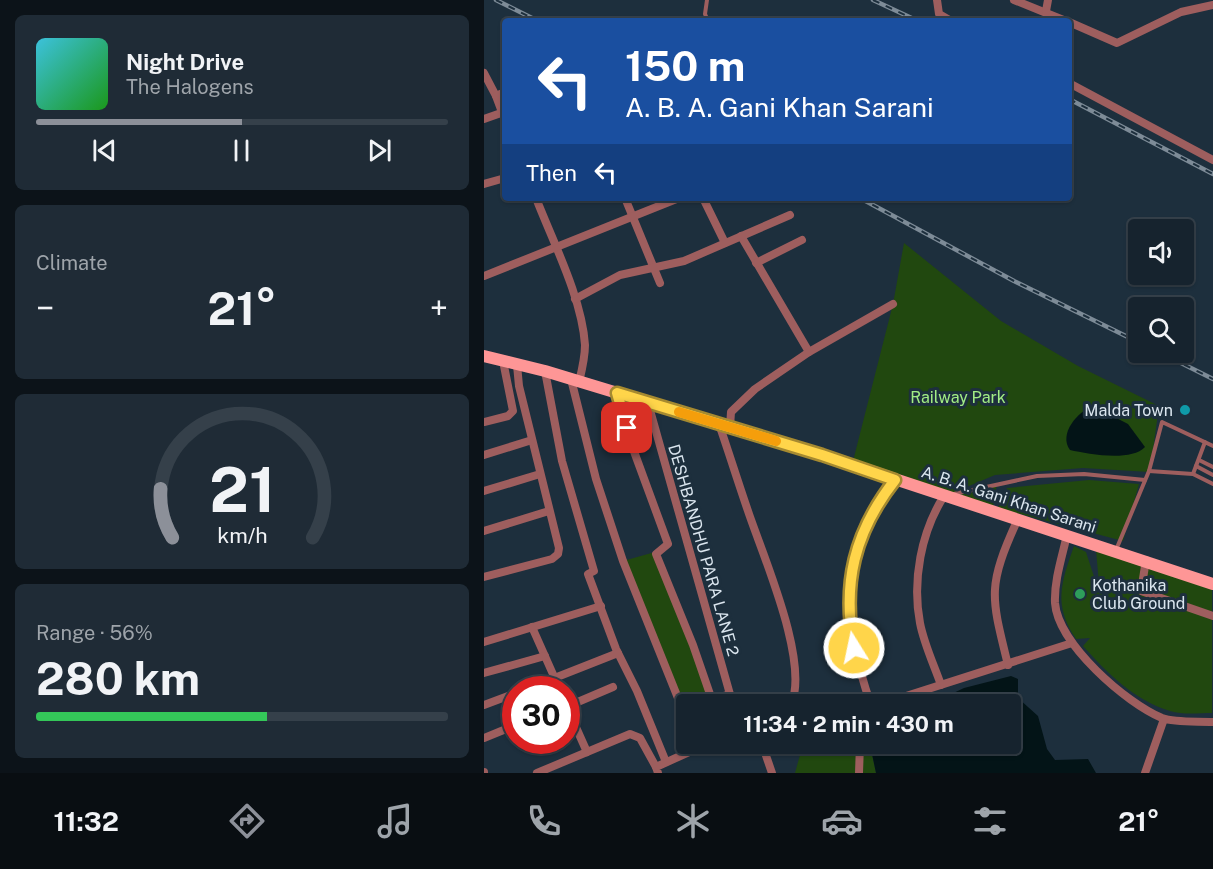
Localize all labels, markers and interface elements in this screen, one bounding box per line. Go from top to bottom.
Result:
text: 150 m [625,41,745,90]
icon: left [526,42,604,120]
text: Night Drive [126,49,244,75]
text: The Halogens [126,75,254,99]
text: A. B. A. Gani Khan Sarani [625,91,934,123]
icon: previous [88,134,121,167]
icon: pause [225,134,258,167]
icon: next [363,134,396,167]
icon: left [589,156,622,189]
text: Then [526,160,577,186]
map controls [1128,219,1194,363]
button: sound [1128,219,1194,285]
text: Climate [36,251,108,275]
text: 21° [207,282,277,335]
text: − [36,289,54,327]
text: + [430,289,448,327]
button: search [1128,297,1194,363]
park label: Railway Park [910,388,1006,407]
place label: Malda Town [1084,401,1173,420]
pin [601,402,652,453]
marker: Malda Town [1178,403,1192,417]
icon: arrive [610,411,643,444]
street label: DESHBANDHU PARA LANE 2 [664,442,743,658]
text: 21 [209,453,275,526]
street label: A. B. A. Gani Khan Sarani [919,462,1099,537]
text: km/h [217,524,267,549]
place label: Kothanika Club Ground [1092,576,1185,613]
marker: Kothanika Club Ground [1073,587,1087,601]
position arrow [822,616,886,680]
text: Range · 56% [36,621,153,645]
text: 280 km [36,652,200,705]
speed limit sign: 30 [502,676,580,754]
text: 11:34 · 2 min · 430 m [743,711,954,737]
icon: directions [226,800,268,842]
icon: music [374,800,416,842]
icon: phone [523,800,565,842]
icon: climate [672,800,714,842]
icon: car [821,800,863,842]
icon: filters [969,800,1011,842]
text: 11:32 [53,805,119,837]
text: 21° [1118,805,1160,837]

